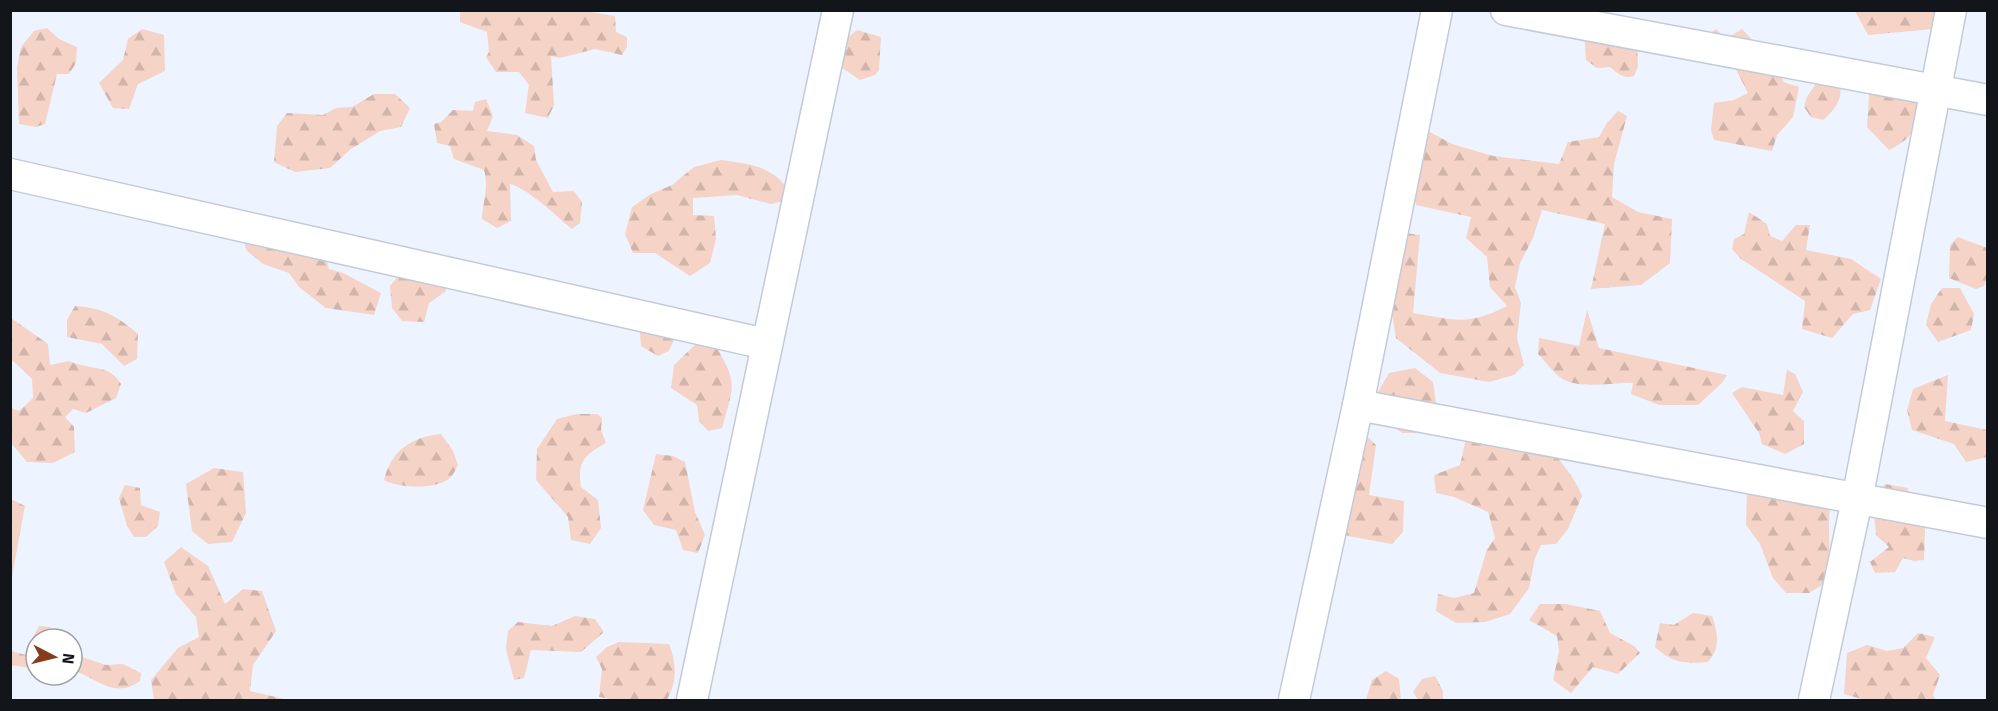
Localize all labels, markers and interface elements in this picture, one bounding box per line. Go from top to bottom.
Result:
north arrow [24,627,84,687]
text: N [58,652,78,665]

